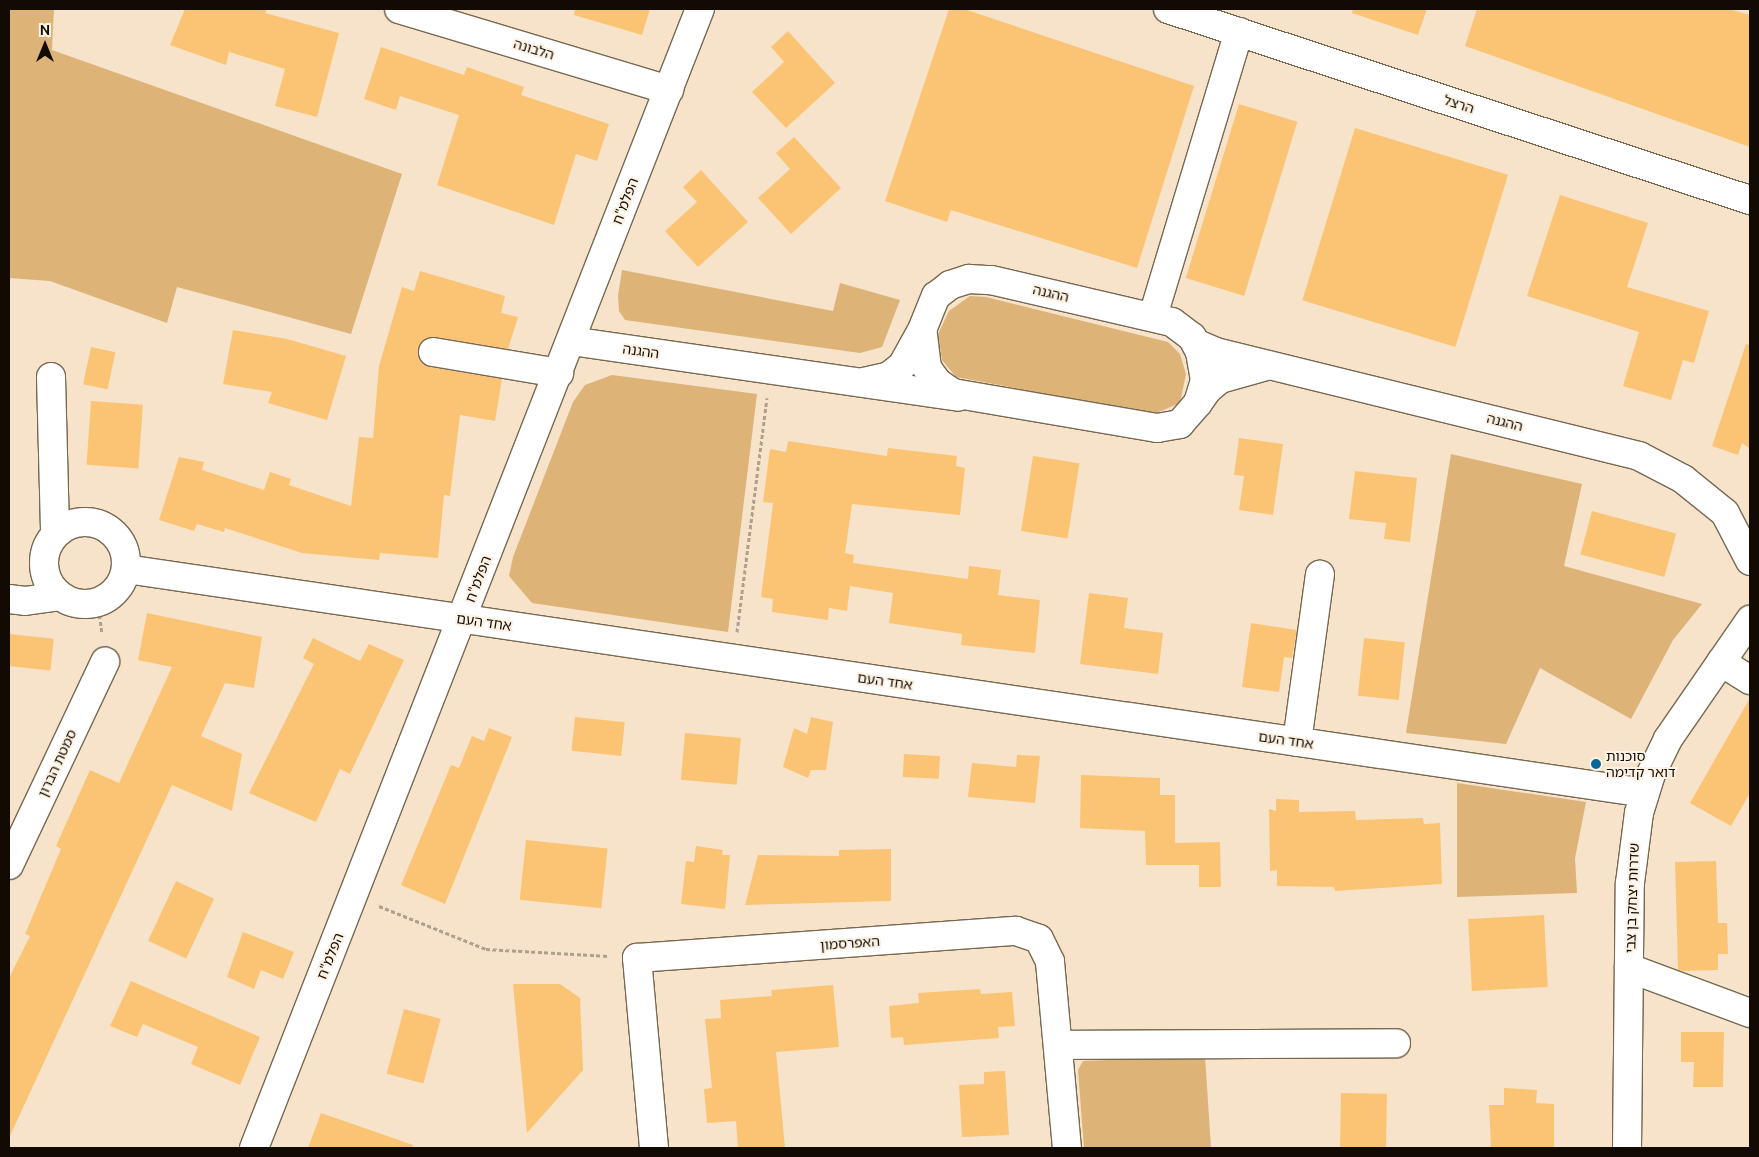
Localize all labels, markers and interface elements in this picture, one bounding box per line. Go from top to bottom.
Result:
north arrow [20,20,70,70]
text: N [40,22,50,38]
street label: הלבונה [512,35,556,63]
street label: הרצל [1442,91,1476,117]
street label: הפלמ"ח [608,175,642,227]
street label: ההגנה [1031,281,1071,305]
street label: ההגנה [622,340,660,362]
street label: ההגנה [1485,409,1525,435]
street label: הפלמ"ח [461,553,495,605]
street label: אחד העם [455,610,513,634]
street label: אחד העם [856,669,914,693]
street label: סמטת הברון [34,727,80,799]
street label: אחד העם [1257,728,1315,752]
place label: סוכנות דואר קדימה [1606,748,1676,780]
marker: סוכנות דואר קדימה [1590,758,1602,770]
street label: שדרות יצחק בן צבי [1622,843,1642,953]
street label: הפלמ"ח [313,930,347,982]
street label: האפרסמון [819,933,881,953]

